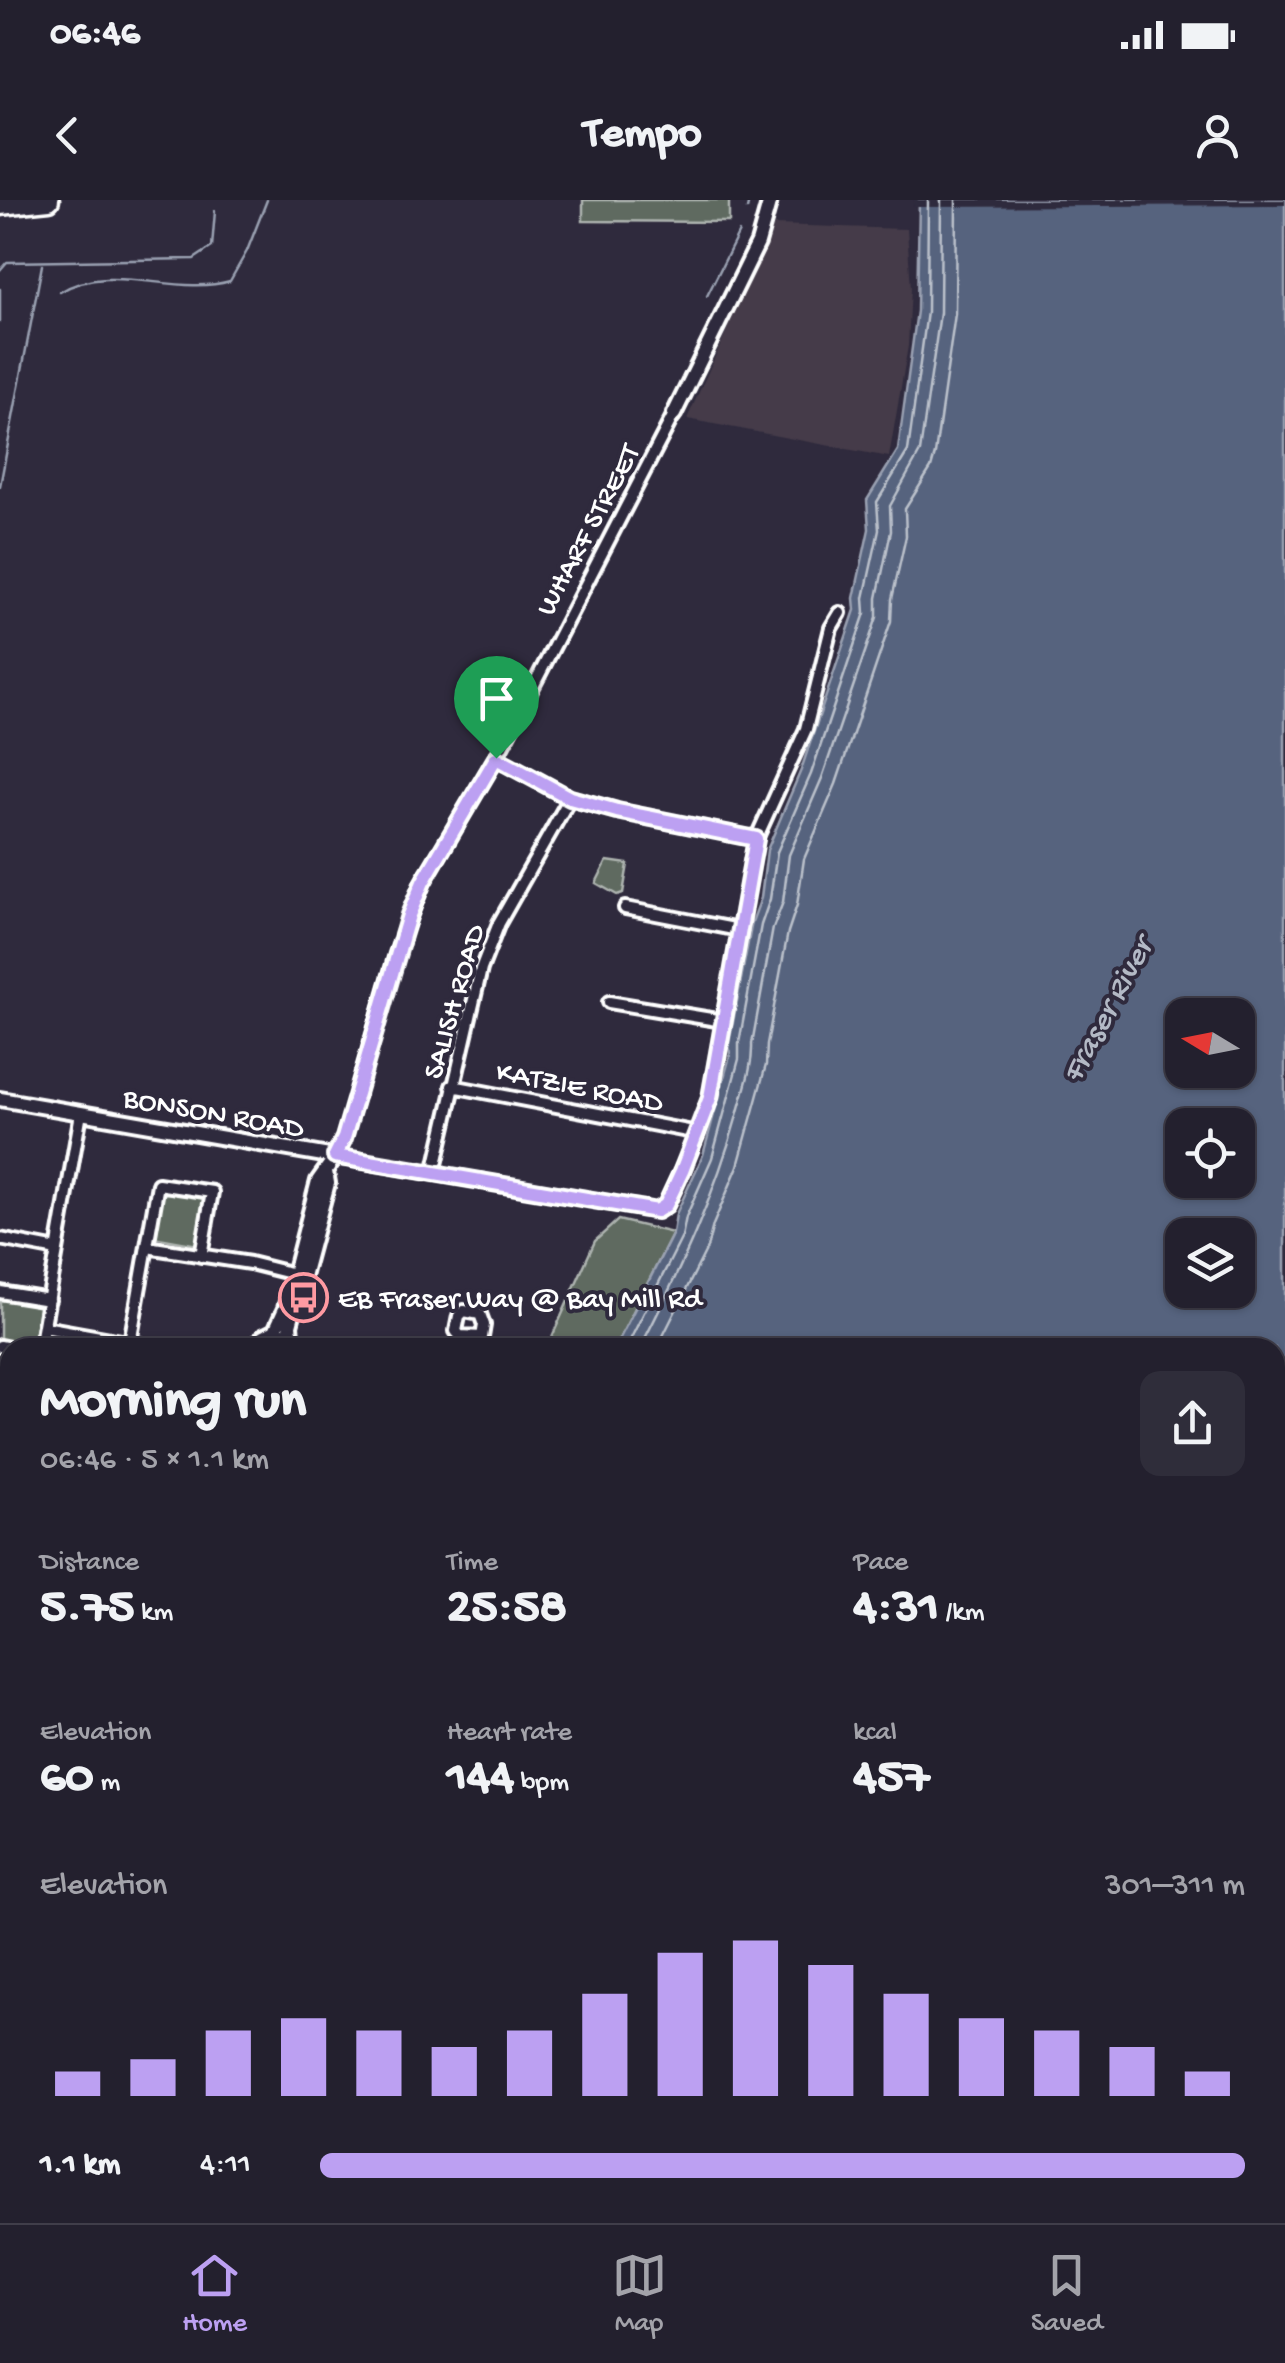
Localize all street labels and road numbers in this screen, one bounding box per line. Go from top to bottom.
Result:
street label: WHARF STREET [530,438,650,623]
street label: SALISH ROAD [418,921,495,1083]
street label: KATZIE ROAD [493,1056,666,1123]
street label: BONSON ROAD [119,1082,307,1149]

